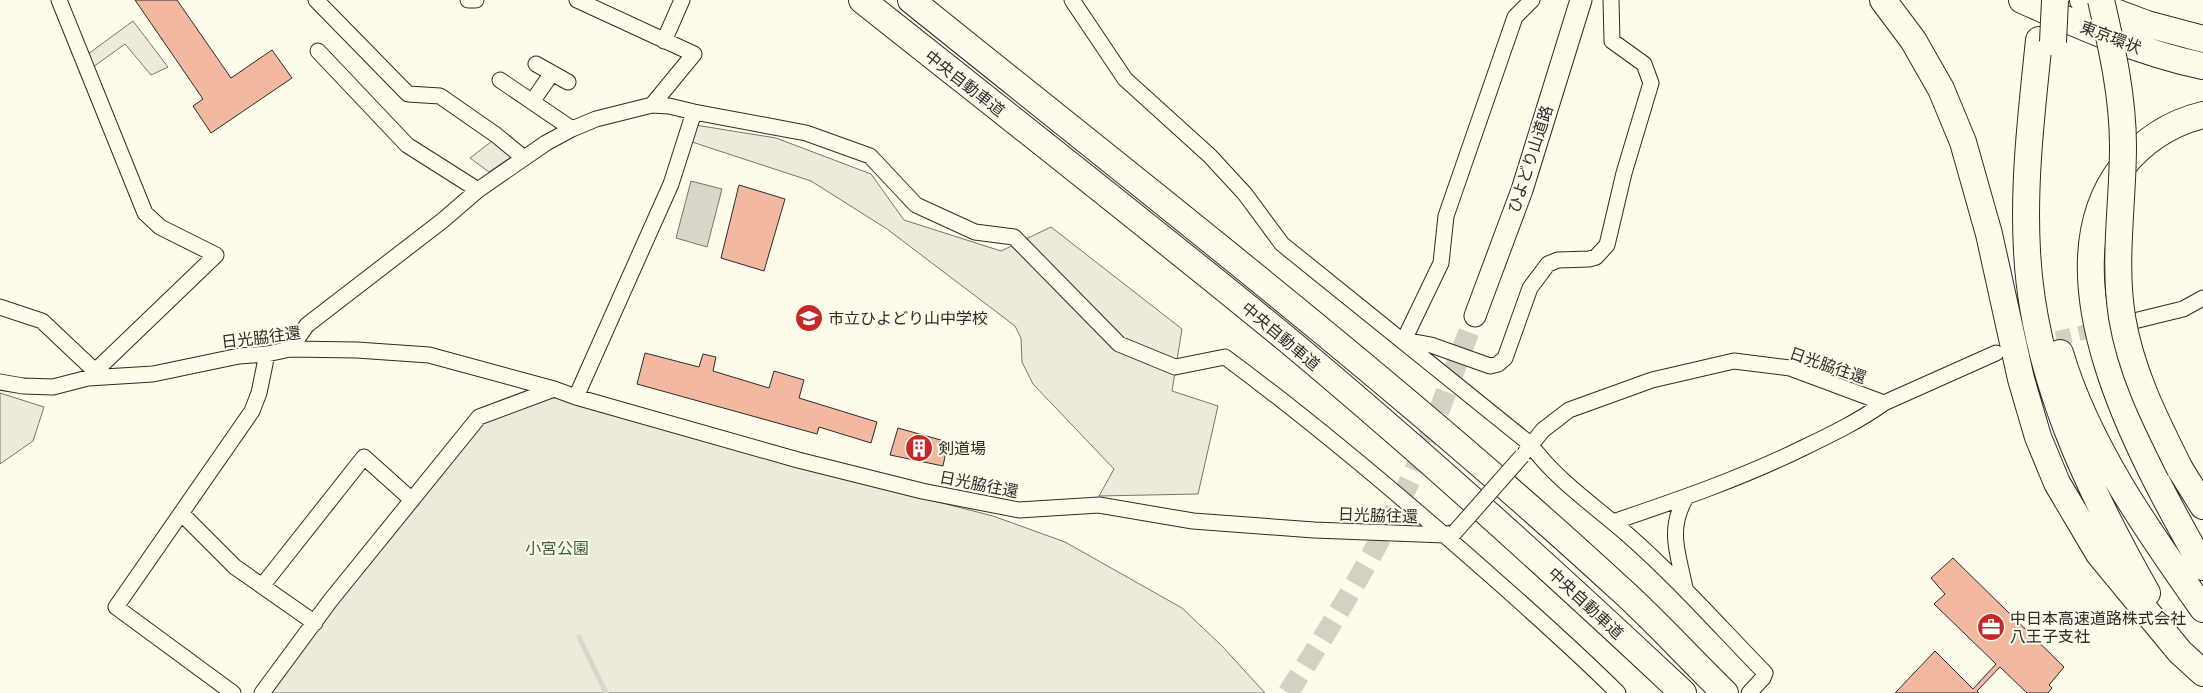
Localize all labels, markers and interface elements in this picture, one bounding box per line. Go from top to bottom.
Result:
street label: 東京環状 [2078,16,2144,58]
street label: 中央自動車道 [921,46,1009,120]
street label: ひよどり山道路 [1503,103,1557,215]
street label: 中央自動車道 [1238,297,1324,375]
school or university icon: 市立ひよどり山中学校 [794,303,824,333]
place label: 市立ひよどり山中学校 [828,308,988,328]
street label: 日光脇往還 [220,322,302,352]
street label: 日光脇往還 [1787,343,1869,387]
building icon: 剣道場 [904,433,934,463]
place label: 剣道場 [938,438,986,458]
street label: 日光脇往還 [938,467,1020,501]
street label: 日光脇往還 [1338,504,1418,526]
park label: 小宮公園 [525,538,589,558]
street label: 中央自動車道 [1544,563,1628,643]
place label: 中日本高速道路株式会社 八王子支社 [2010,608,2186,646]
office icon: 中日本高速道路株式会社 八王子支社 [1976,612,2006,642]

